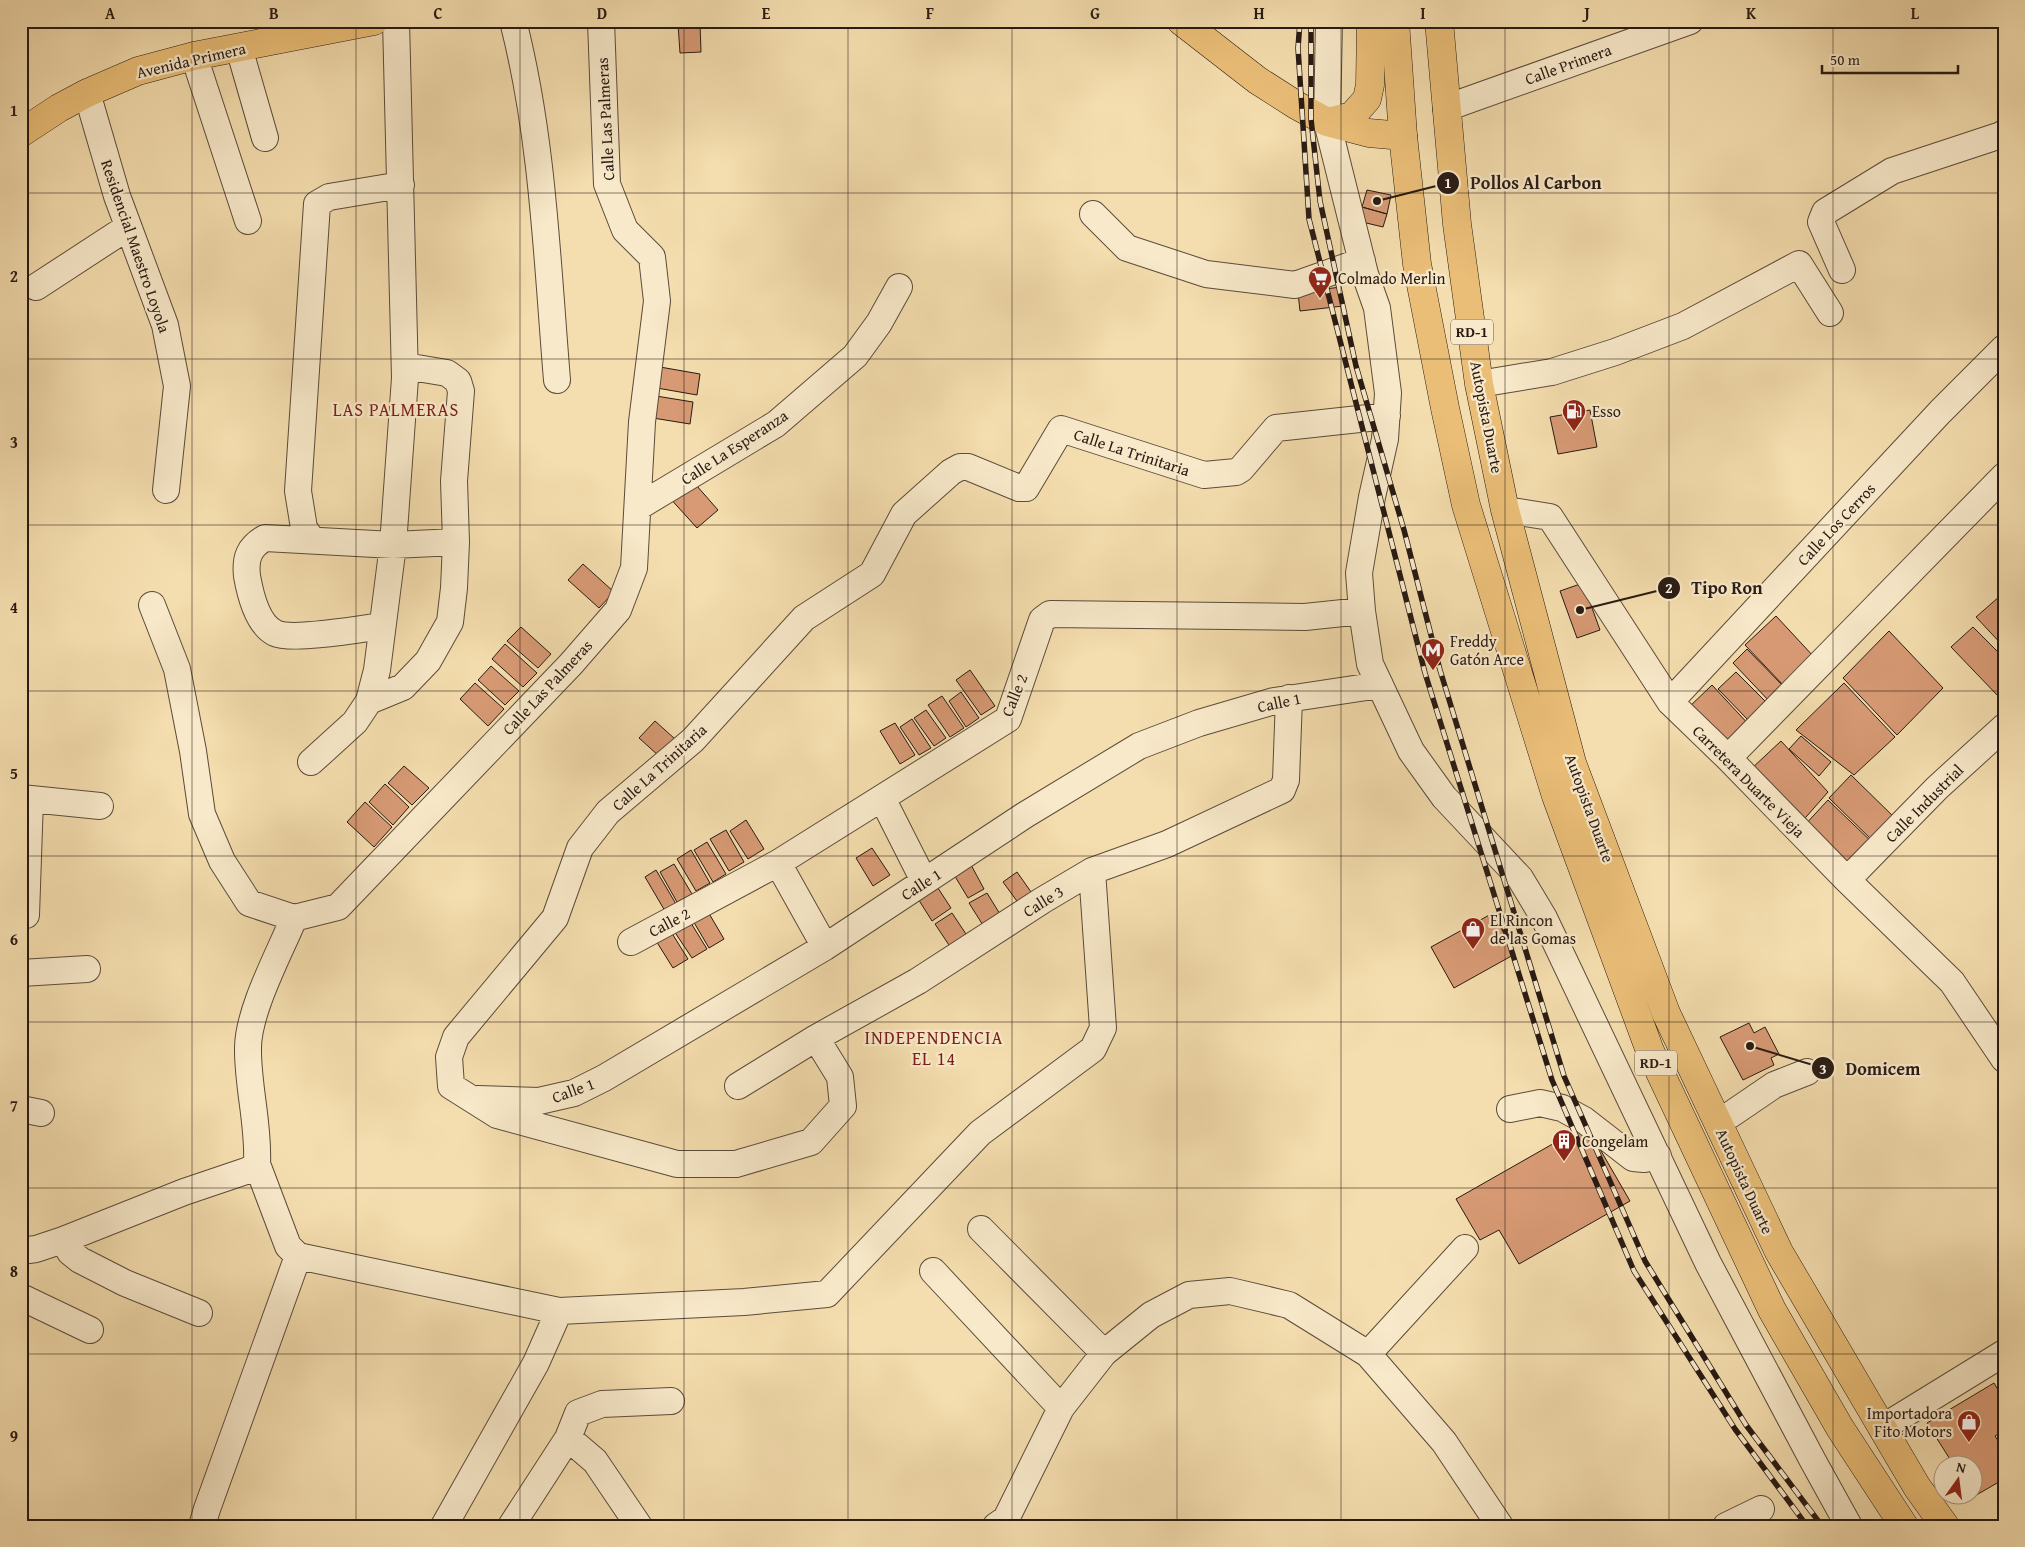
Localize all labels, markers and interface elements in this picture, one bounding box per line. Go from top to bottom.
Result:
text: A [105,1,116,25]
text: B [269,1,279,25]
text: C [433,1,443,25]
text: D [597,1,607,25]
text: E [762,1,771,25]
text: F [926,1,934,25]
text: G [1090,1,1100,25]
text: H [1253,1,1265,25]
text: I [1420,1,1426,25]
text: J [1581,1,1590,25]
text: K [1746,1,1757,25]
text: L [1911,1,1920,25]
street label: Avenida Primera [134,36,248,84]
street label: Calle Primera [1521,37,1615,91]
scale bar [1822,42,1959,74]
text: 50 m [1830,49,1861,70]
street label: Calle Las Palmeras [590,57,620,181]
text: 1 [10,98,18,122]
street label: Residencial Maestro Loyola [95,156,177,336]
callout: Pollos Al Carbon [1436,166,1612,199]
text: Pollos Al Carbon [1470,169,1602,196]
text: 1 [1444,172,1452,193]
text: 2 [10,264,18,288]
supermarket icon: Colmado Merlin [1307,265,1333,299]
place label: Colmado Merlin [1338,266,1445,290]
road number: RD-1 [1451,320,1493,344]
street label: Autopista Duarte [1464,359,1510,475]
district label: LAS PALMERAS [333,396,459,423]
fuel station icon: Esso [1561,398,1587,432]
place label: Esso [1592,399,1621,423]
street label: Calle La Esperanza [676,403,793,491]
street label: Calle La Trinitaria [1071,422,1193,482]
text: 3 [10,430,18,454]
street label: Calle Los Cerros [1791,477,1881,571]
callout: Tipo Ron [1657,571,1773,604]
text: Tipo Ron [1691,574,1763,601]
text: 2 [1665,577,1673,598]
text: 4 [10,595,18,619]
place label: Freddy Gatón Arce [1450,629,1524,671]
street label: Calle Las Palmeras [496,634,598,740]
metro station icon: Freddy Gatón Arce [1420,637,1446,671]
street label: Calle 2 [995,670,1033,720]
street label: Calle 1 [1255,686,1303,718]
street label: Calle La Trinitaria [606,717,712,816]
street label: Carretera Duarte Vieja [1687,719,1811,843]
street label: Autopista Duarte [1559,750,1621,866]
street label: Calle Industrial [1879,758,1969,848]
text: 5 [10,761,18,785]
street label: Calle 1 [896,862,946,906]
street label: Calle 3 [1018,879,1068,923]
street label: Calle 2 [644,901,694,943]
place label: El Rincon de las Gomas [1490,908,1576,950]
shop icon: El Rincon de las Gomas [1460,916,1486,950]
text: 6 [10,927,18,951]
district label: INDEPENDENCIA EL 14 [865,1024,1003,1072]
road number: RD-1 [1635,1050,1677,1076]
callout: Domicem [1810,1052,1930,1085]
text: Domicem [1846,1055,1921,1082]
text: 3 [1819,1058,1827,1079]
street label: Calle 1 [548,1071,598,1109]
text: 7 [10,1093,18,1117]
street label: Autopista Duarte [1710,1124,1780,1238]
building icon: Congelam [1551,1128,1577,1162]
place label: Congelam [1582,1129,1648,1153]
text: 8 [10,1259,18,1283]
place label: Importadora Fito Motors [1867,1401,1952,1443]
shop icon: Importadora Fito Motors [1956,1409,1982,1443]
text: 9 [10,1424,18,1448]
north arrow [1932,1454,1982,1504]
text: N [1954,1457,1969,1478]

